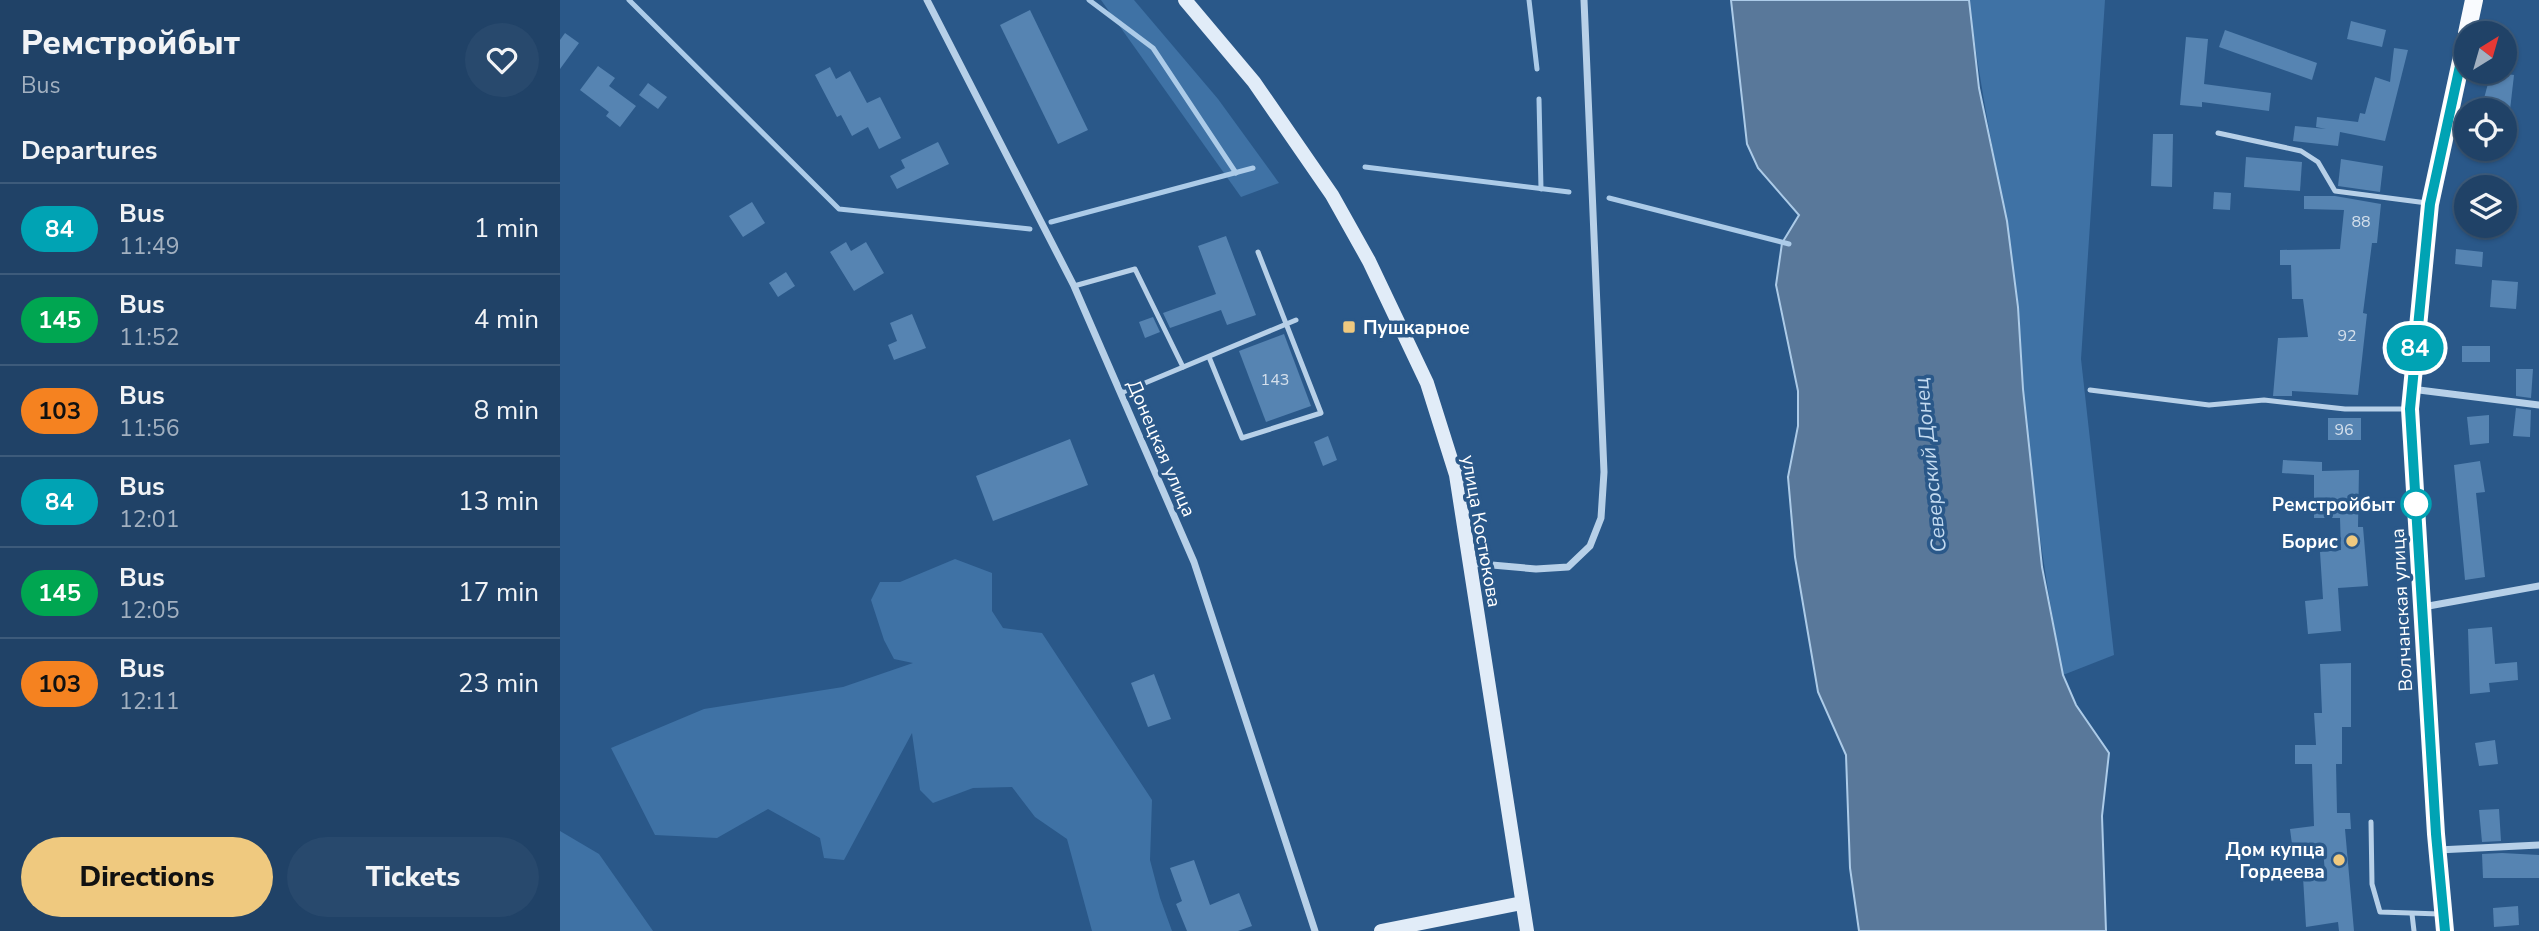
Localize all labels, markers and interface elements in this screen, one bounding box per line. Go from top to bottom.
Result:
text: Ремстройбыт [21,21,240,66]
north arrow [2454,21,2516,84]
map controls [2454,21,2517,238]
button: heart [465,23,539,97]
text: Bus [21,70,61,101]
button: locate [2454,98,2517,161]
text: Departures [21,133,157,168]
button: layers [2454,175,2517,238]
text: Bus [119,196,165,231]
text: 1 min [474,211,539,246]
house number: 88 [2351,211,2371,233]
text: 84 [45,213,74,245]
text: 11:49 [119,231,179,262]
text: Bus [119,287,165,322]
text: 4 min [474,302,539,337]
text: 145 [38,304,81,336]
place label: Пушкарное [1363,315,1470,341]
marker: Пушкарное [1341,319,1357,335]
text: 11:52 [119,322,179,353]
house number: 92 [2337,325,2357,347]
line badge: 84 [2384,325,2446,371]
text: 84 [2401,332,2429,364]
house number: 143 [1261,369,1289,391]
street label: Донецкая улица [1120,376,1202,521]
water label: Северский Донец [1907,376,1953,554]
text: Bus [119,378,165,413]
text: 8 min [474,393,539,428]
text: 103 [38,395,81,427]
text: 11:56 [119,413,179,444]
house number: 96 [2334,419,2354,441]
street label: улица Костюкова [1455,453,1507,609]
text: Bus [119,469,165,504]
text: 13 min [458,484,539,519]
text: 84 [45,486,74,518]
marker: Ремстройбыт [2401,489,2431,519]
place label: Ремстройбыт [2272,492,2395,518]
text: 12:01 [119,504,179,535]
street label: Волчанская улица [2385,528,2419,692]
place label: Борис [2282,529,2338,555]
marker: Борис [2344,533,2360,549]
text: Bus [119,560,165,595]
text: 17 min [458,575,539,610]
text: 145 [38,577,81,609]
text: 12:05 [119,595,179,626]
text: Bus [119,651,165,686]
text: 23 min [458,666,539,701]
text: 103 [38,668,81,700]
text: 12:11 [119,686,179,717]
button: Directions [21,837,273,917]
button: Tickets [287,837,539,917]
place label: Дом купца Гордеева [2226,837,2325,885]
marker: Дом купца Гордеева [2331,852,2347,868]

